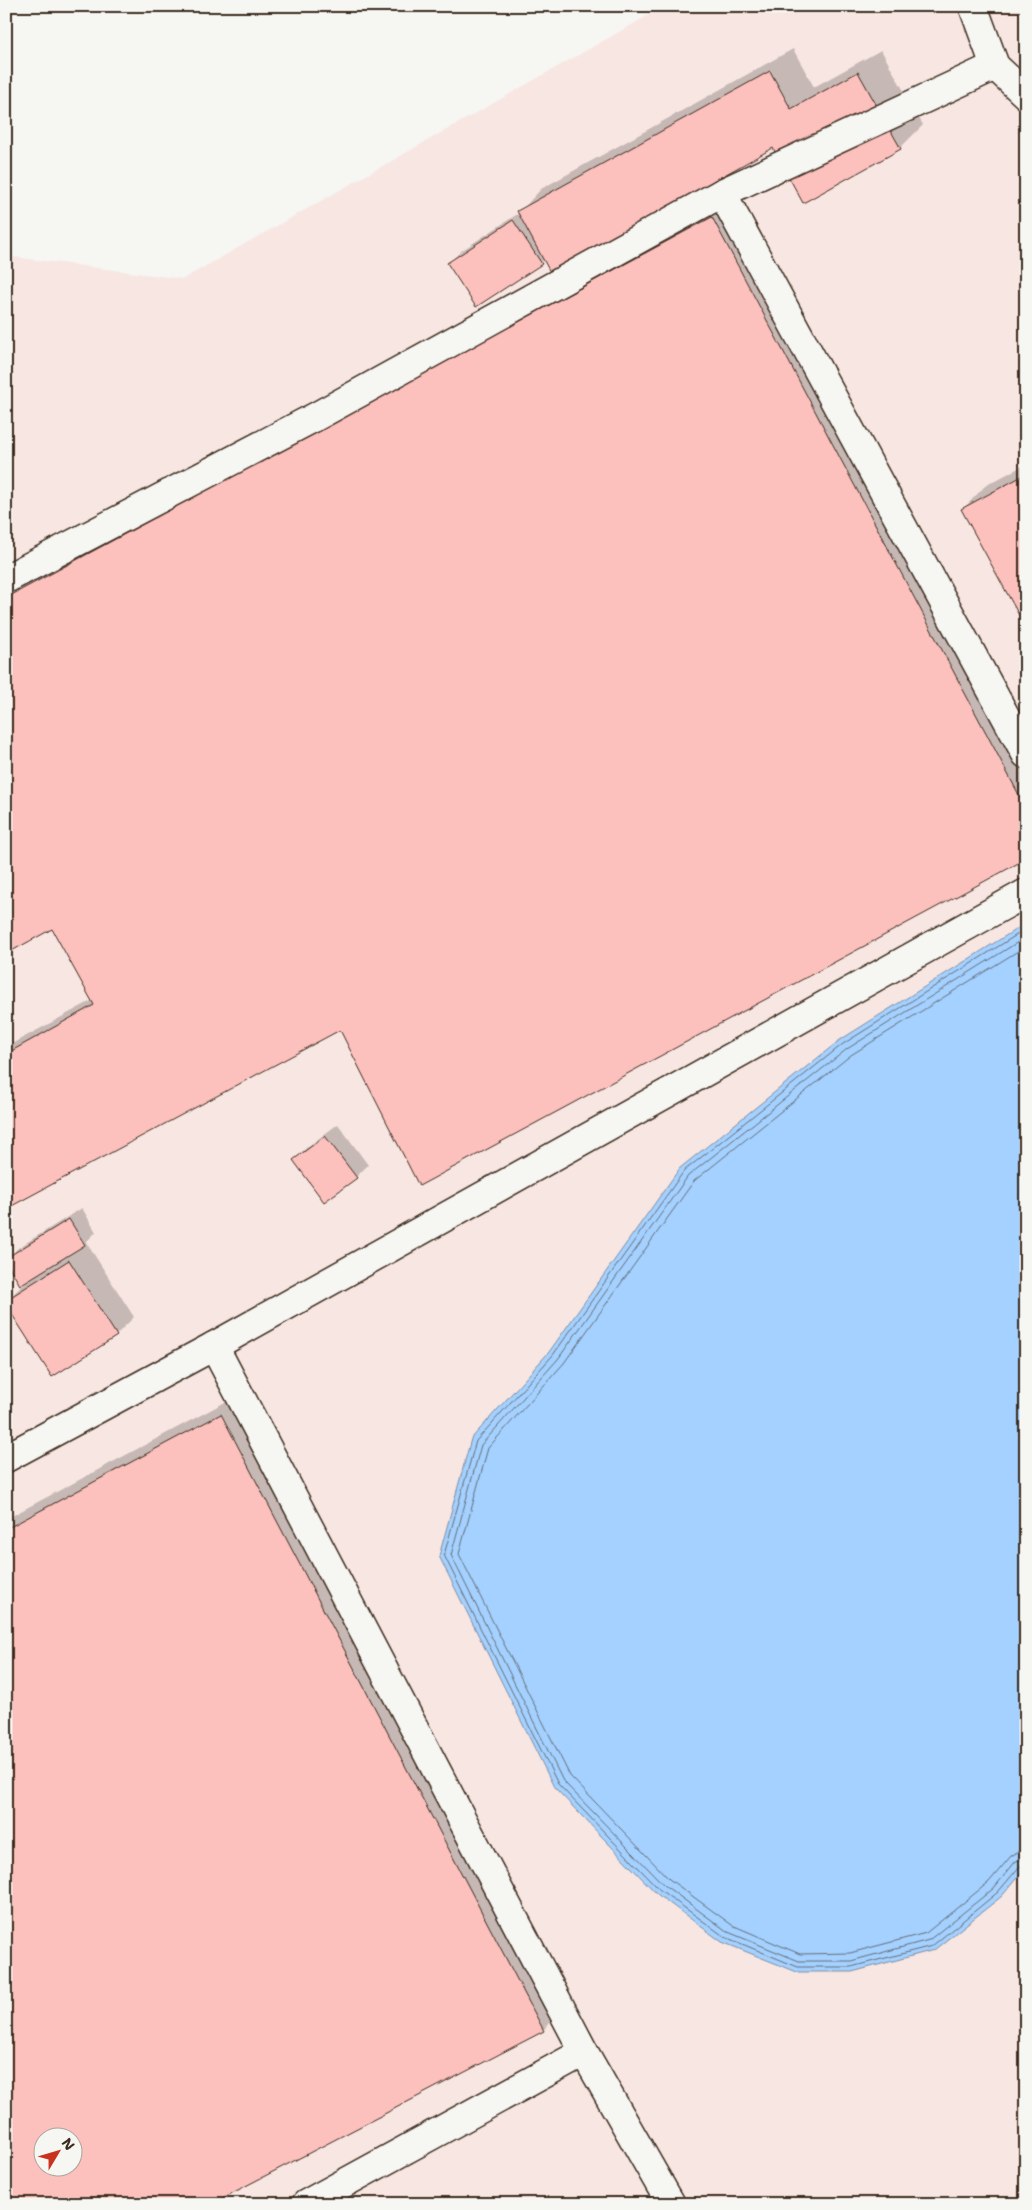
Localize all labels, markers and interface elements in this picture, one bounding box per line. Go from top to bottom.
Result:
north arrow [32,2128,82,2178]
text: N [58,2134,79,2154]

